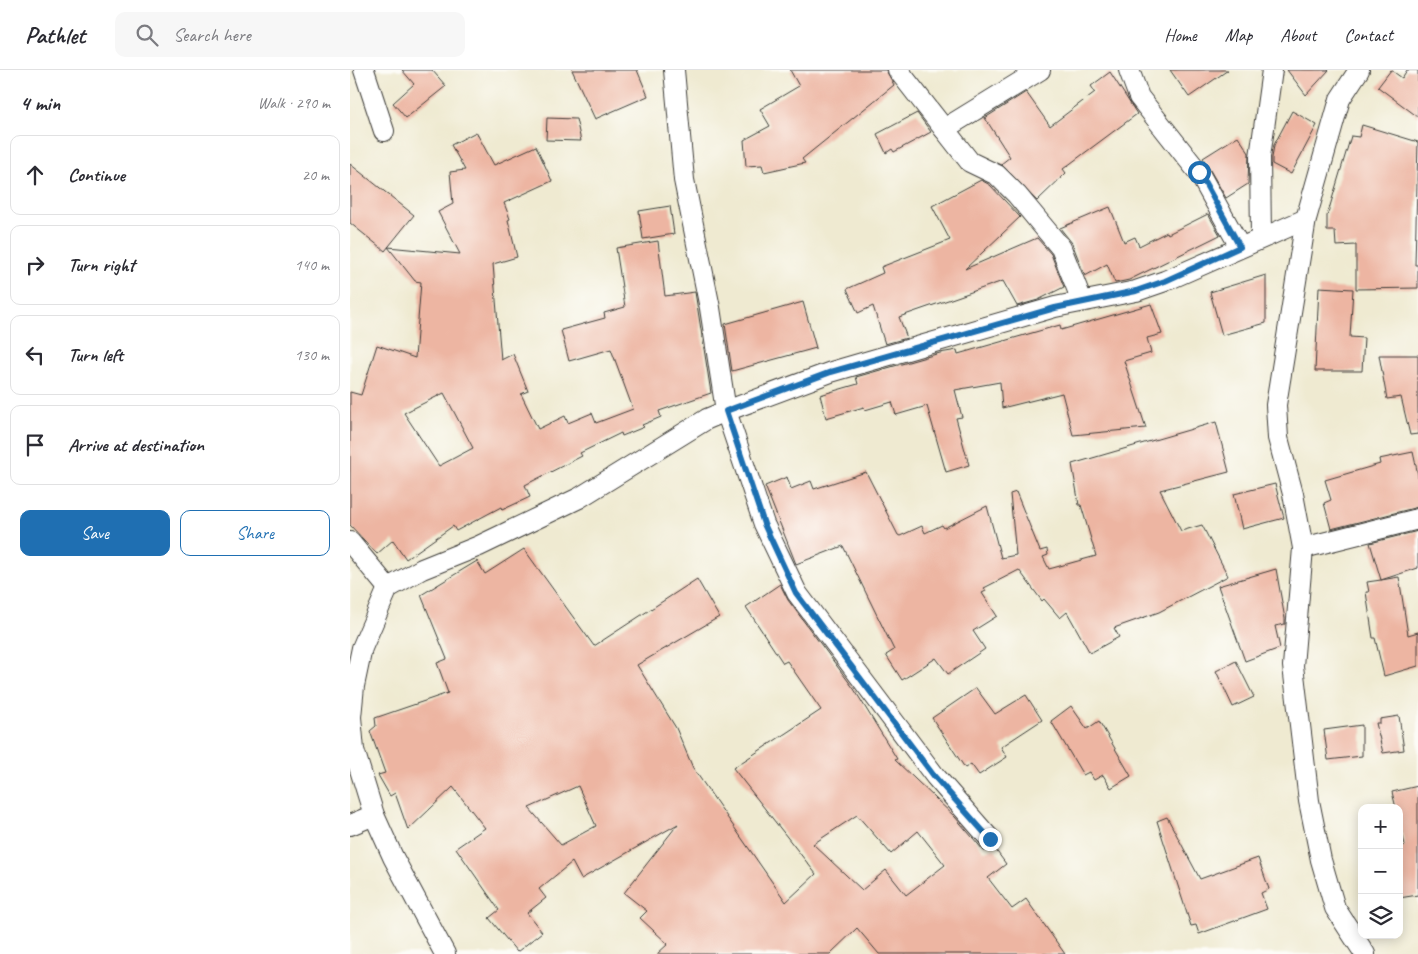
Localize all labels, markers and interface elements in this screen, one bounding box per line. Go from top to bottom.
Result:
search box [115,12,465,57]
text: Pathlet [25,20,85,50]
icon: search [133,21,161,49]
text: Search here [173,23,251,47]
text: Home [1164,24,1197,46]
text: Map [1225,24,1252,46]
text: About [1280,24,1316,46]
text: Contact [1344,24,1393,46]
text: 4 min [20,90,60,116]
text: Walk · 290 m [258,93,330,113]
icon: ahead [21,161,49,189]
route start [1188,161,1211,184]
text: Continue [68,163,125,187]
text: 20 m [302,165,329,185]
icon: right [21,251,49,279]
text: Turn right [68,253,135,277]
text: 140 m [295,255,329,275]
icon: left [21,341,49,369]
text: Turn left [68,343,123,367]
text: 130 m [295,345,329,365]
icon: arrive [21,431,49,459]
text: Arrive at destination [68,433,204,457]
button: Save [20,510,170,556]
button: Share [180,510,330,556]
map controls [1358,804,1403,939]
button: + [1358,804,1403,849]
route end [979,828,1002,851]
button: − [1358,849,1403,894]
button: layers [1358,894,1403,939]

